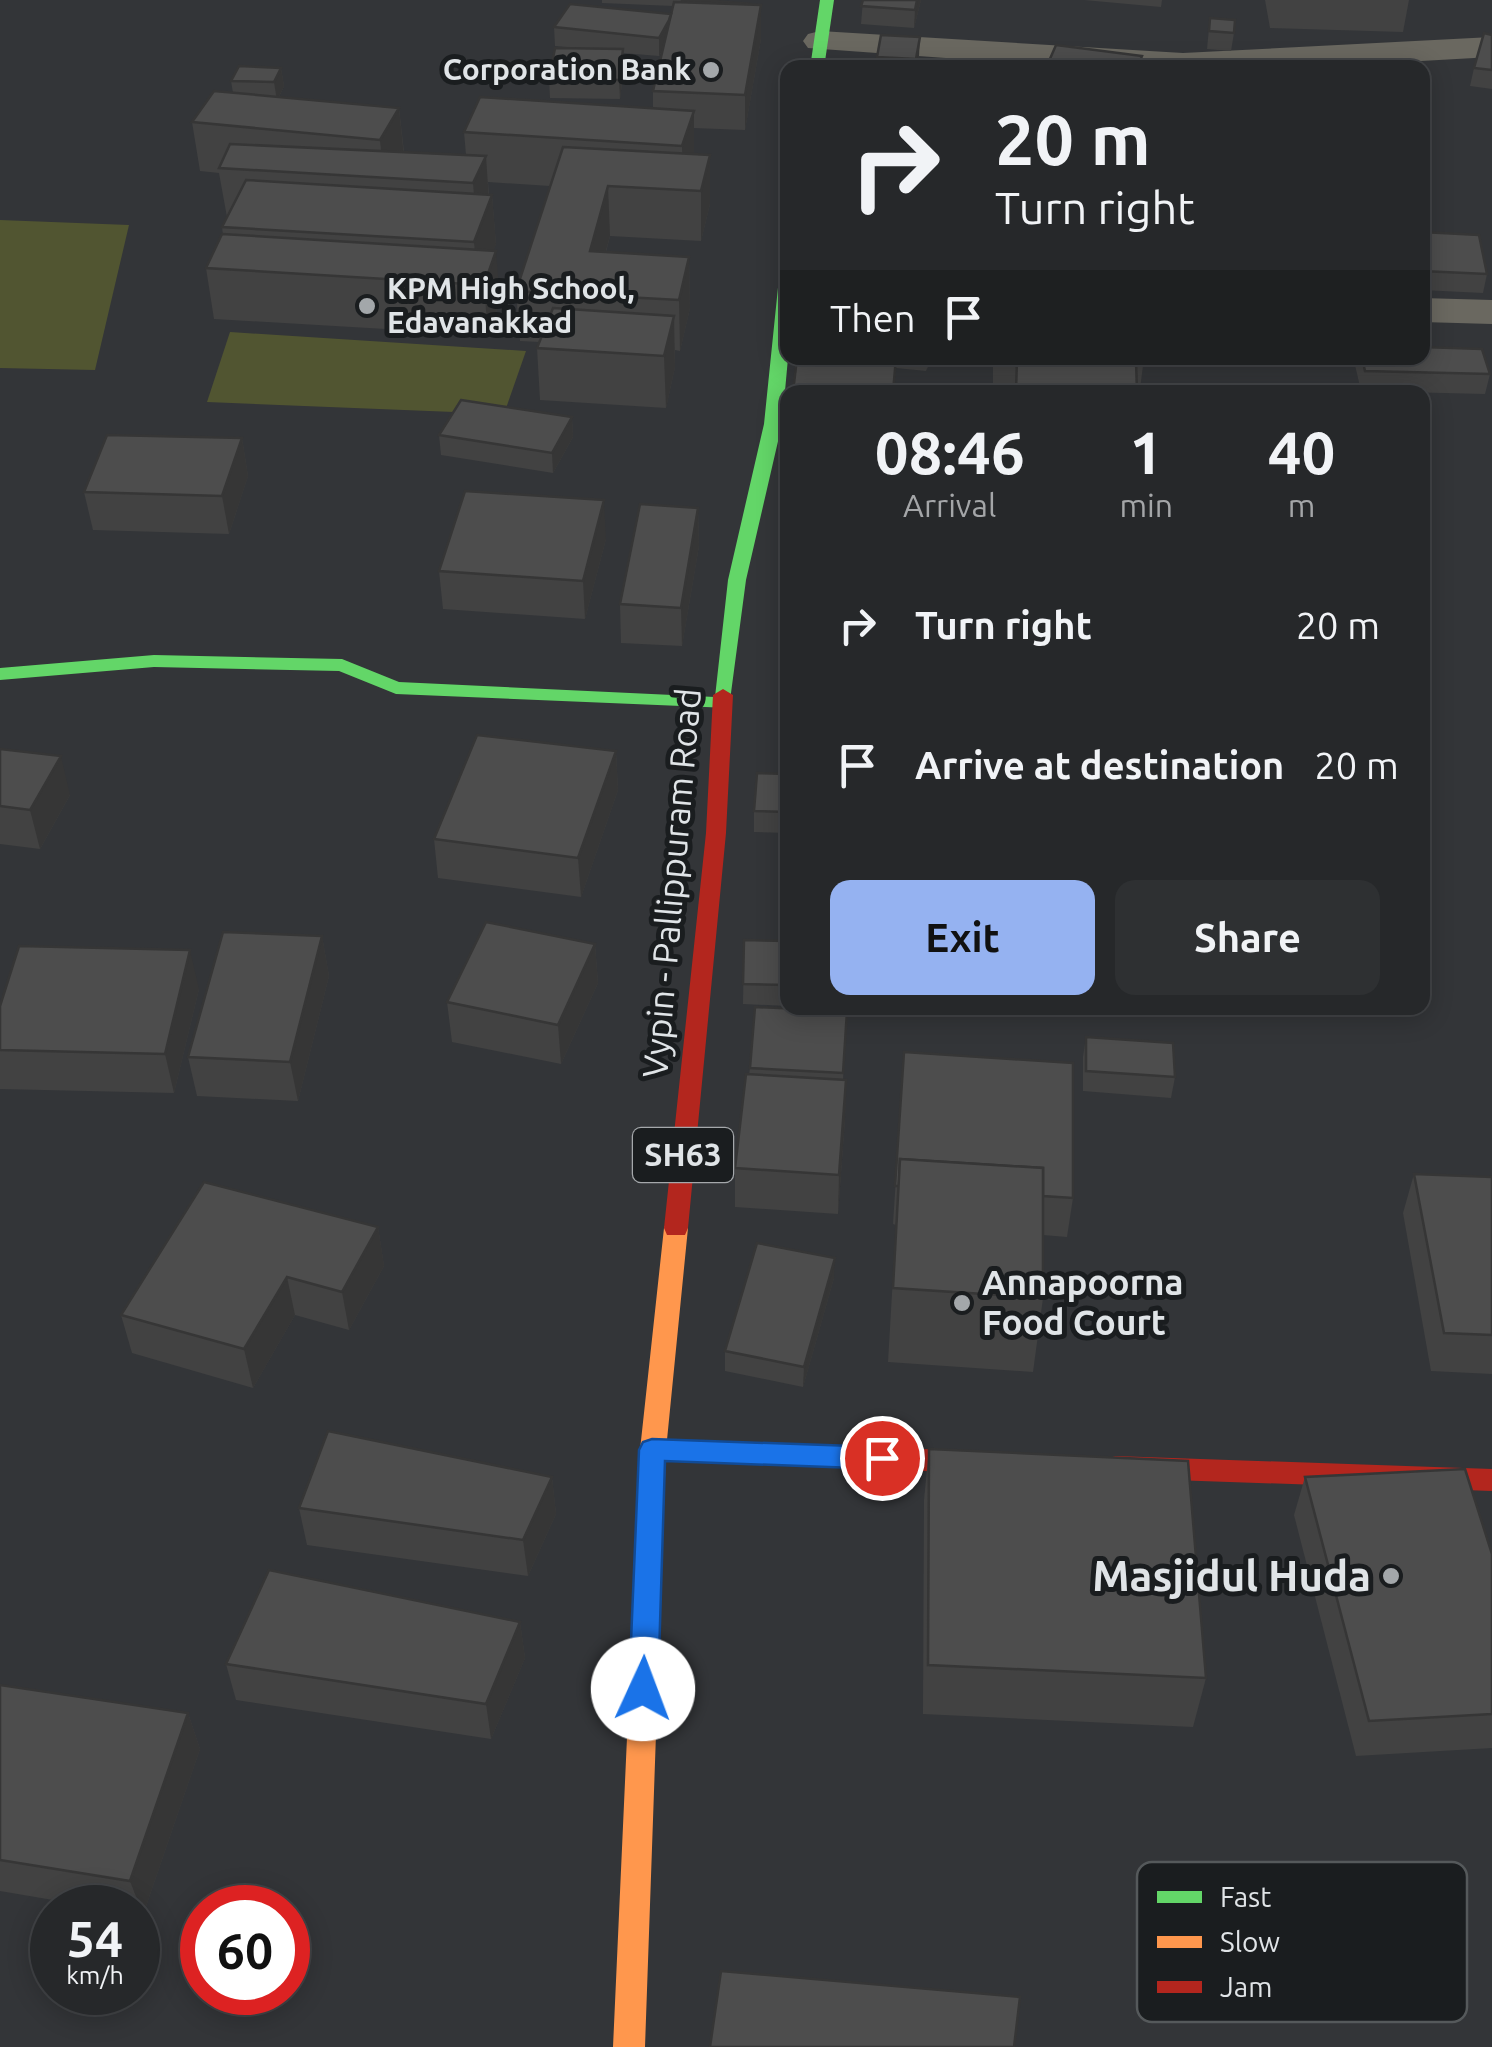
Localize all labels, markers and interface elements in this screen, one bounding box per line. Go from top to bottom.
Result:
place label: Corporation Bank [443,52,691,86]
marker: Corporation Bank [700,59,722,81]
icon: right [830,100,960,230]
text: 20 m [995,100,1151,178]
text: Turn right [995,182,1195,233]
place label: KPM High School, Edavanakkad [387,271,635,339]
icon: arrive [936,290,991,345]
marker: KPM High School, Edavanakkad [356,295,378,317]
text: Then [830,297,916,339]
text: 08:46 [875,418,1025,485]
text: 1 [1129,418,1163,485]
text: 40 [1268,418,1335,485]
text: Arrival [903,487,996,523]
text: min [1119,487,1173,523]
text: m [1288,487,1315,523]
icon: right [830,598,885,653]
text: Turn right [915,604,1092,646]
text: 20 m [1296,604,1380,646]
street label: Vypin - Pallippuram Road [634,687,708,1079]
icon: arrive [830,738,885,793]
text: Arrive at destination [915,744,1284,786]
text: 20 m [1314,744,1399,786]
button: Exit [830,880,1095,995]
button: Share [1115,880,1380,995]
road number: SH63 [633,1128,733,1182]
place label: Annapoorna Food Court [982,1262,1184,1342]
marker: Annapoorna Food Court [951,1292,973,1314]
pin [840,1416,925,1501]
icon: arrive [855,1431,910,1486]
place label: Masjidul Huda [1092,1552,1371,1599]
marker: Masjidul Huda [1380,1565,1402,1587]
position arrow [591,1637,695,1741]
legend [1137,1862,1467,2022]
text: Fast [1220,1881,1271,1912]
speed limit sign: 60 [180,1885,310,2015]
text: 54 [67,1910,123,1966]
text: Slow [1220,1926,1280,1957]
text: km/h [66,1961,124,1989]
text: Jam [1220,1971,1272,2002]

